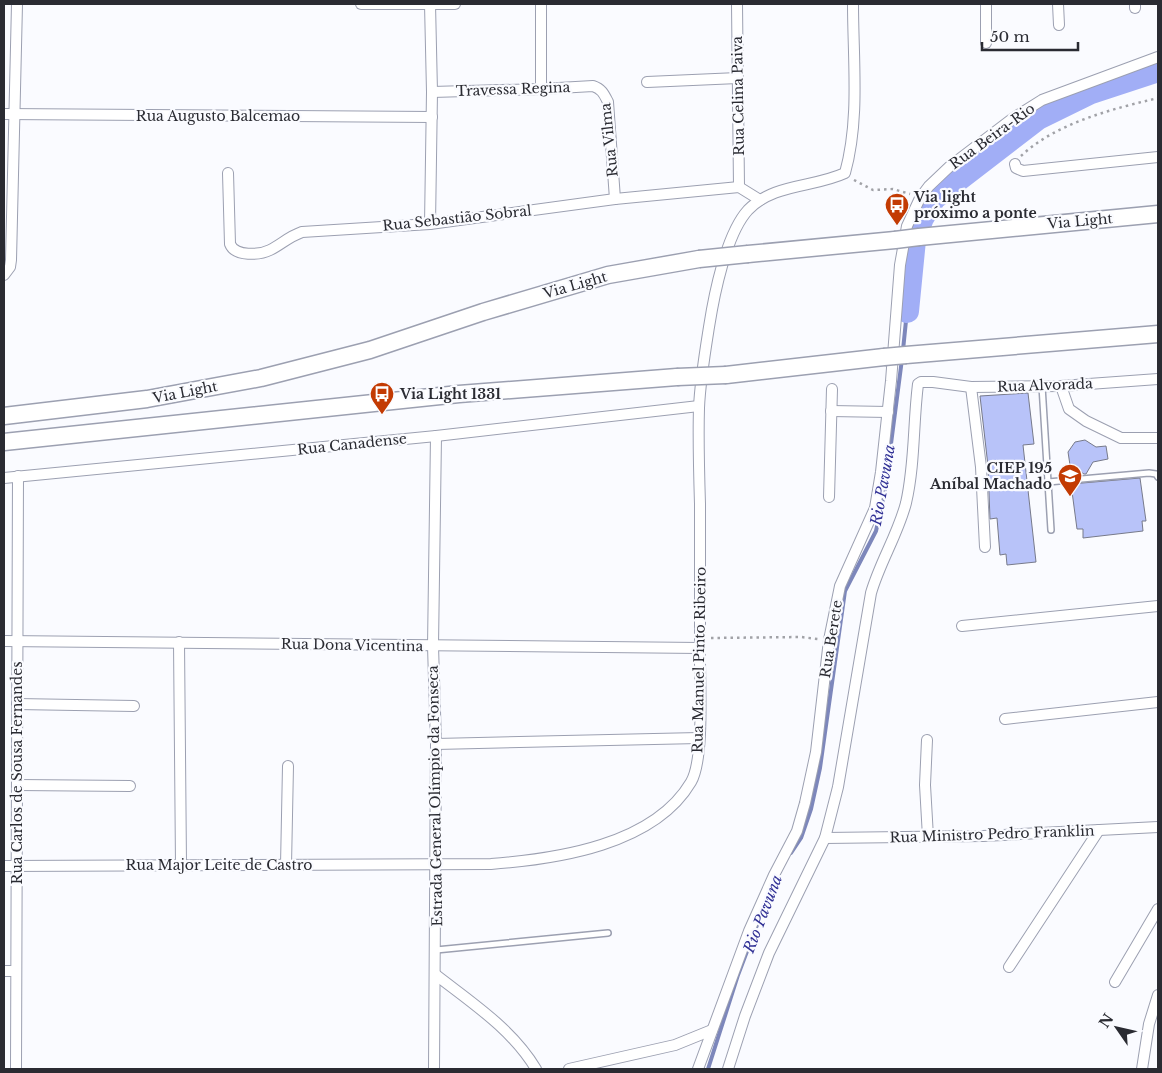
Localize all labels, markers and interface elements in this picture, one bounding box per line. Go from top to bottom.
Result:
scale bar [982,20,1078,52]
text: 50 m [990,27,1030,46]
street label: Rua Celina Paiva [728,36,748,156]
street label: Travessa Regina [455,78,571,100]
street label: Rua Beira-Rio [946,99,1038,173]
street label: Rua Vilma [596,102,622,178]
street label: Rua Augusto Balcemao [136,107,300,125]
place label: Via light próximo a ponte [913,188,1037,222]
bus stop icon: Via light próximo a ponte [884,192,910,226]
street label: Rua Sebastião Sobral [382,201,533,235]
street label: Via Light [1046,209,1114,233]
street label: Via Light [540,267,610,303]
street label: Rua Alvorada [997,374,1093,396]
street label: Via Light [150,377,220,407]
bus stop icon: Via Light 1331 [369,381,395,415]
place label: Via Light 1331 [399,385,501,403]
street label: Rua Canadense [296,429,408,459]
water label: Rio Pavuna [866,443,899,528]
place label: CIEP 195 Aníbal Machado [929,459,1052,493]
school or university icon: CIEP 195 Aníbal Machado [1057,463,1083,497]
street label: Rua Manuel Pinto Ribeiro [688,567,710,753]
street label: Rua Berete [816,599,846,679]
street label: Rua Dona Vicentina [281,635,424,655]
street label: Rua Carlos de Sousa Fernandes [8,661,26,885]
street label: Estrada General Olímpio da Fonseca [424,665,446,927]
street label: Rua Ministro Pedro Franklin [889,821,1095,847]
street label: Rua Major Leite de Castro [126,856,312,874]
water label: Rio Pavuna [739,872,786,956]
north arrow [1092,1003,1142,1053]
text: N [1095,1010,1117,1031]

